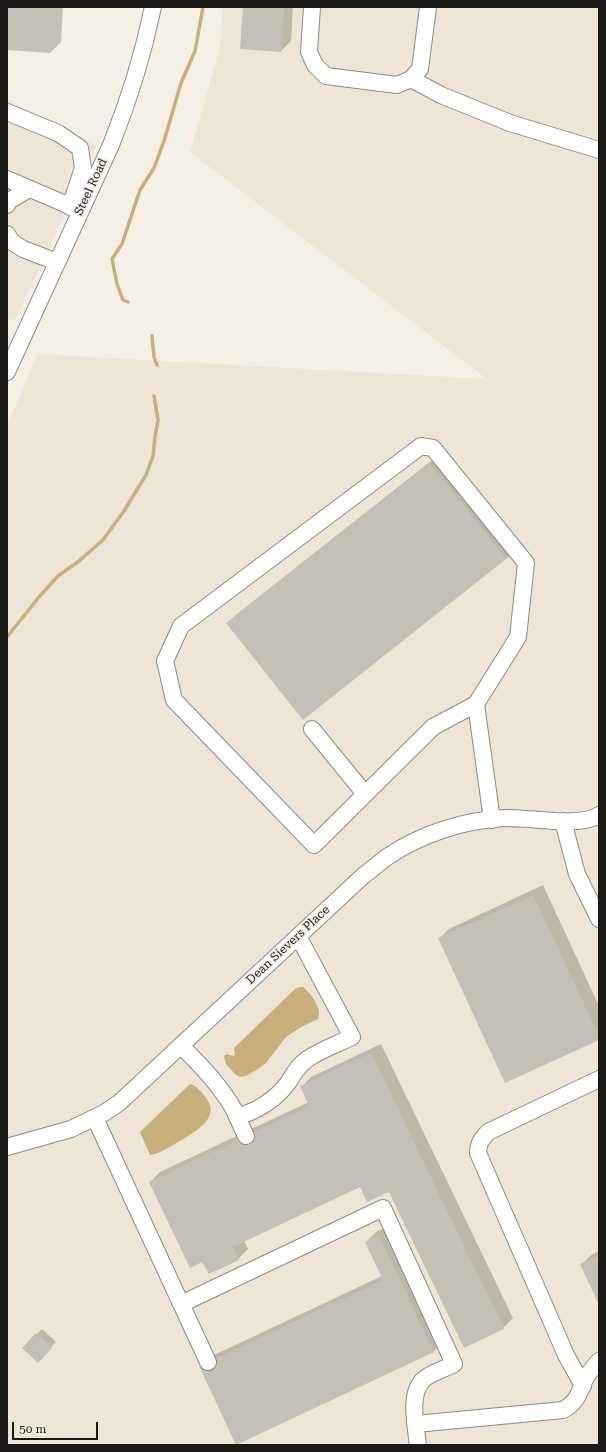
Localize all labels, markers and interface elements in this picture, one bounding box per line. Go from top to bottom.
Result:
street label: Steel Road [72,156,110,218]
street label: Dean Sievers Place [243,903,333,987]
scale bar [14,1414,100,1440]
text: 50 m [19,1422,46,1436]

